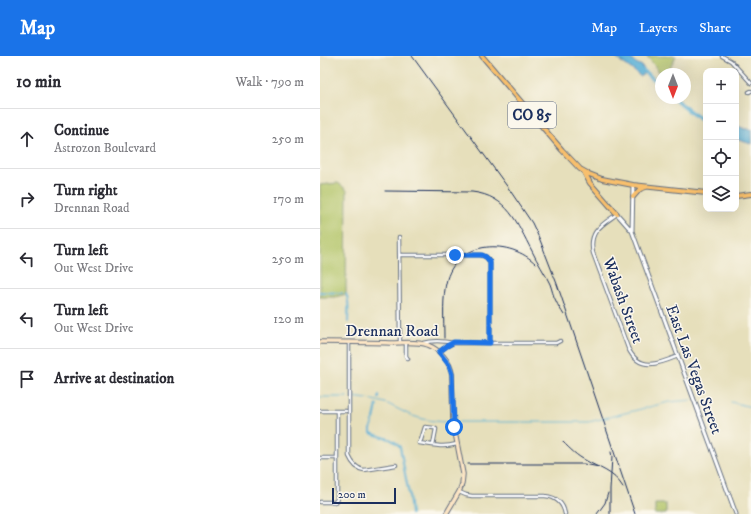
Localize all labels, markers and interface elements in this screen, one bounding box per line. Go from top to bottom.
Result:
text: Map [20,17,55,40]
text: Map [591,19,617,37]
text: Layers [639,19,677,37]
text: Share [699,19,731,37]
north arrow [655,68,691,104]
map controls [703,68,739,212]
button: + [703,68,739,104]
text: 10 min [16,71,61,93]
text: Walk · 790 m [235,74,304,90]
road number: CO 85 [508,102,556,128]
button: − [703,104,739,140]
text: Continue [54,121,109,140]
icon: ahead [16,128,38,150]
text: 250 m [272,131,304,147]
text: Astrozon Boulevard [54,140,156,156]
button: locate [703,140,739,176]
button: layers [703,176,739,212]
text: Turn right [54,181,117,200]
icon: right [16,188,38,210]
text: 170 m [273,191,304,207]
text: Drennan Road [54,200,130,216]
text: Turn left [54,241,108,260]
route end [446,246,464,264]
icon: left [16,248,38,270]
text: 250 m [272,251,304,267]
street label: Wabash Street [598,254,648,346]
text: Out West Drive [54,260,133,276]
text: Turn left [54,301,108,320]
street label: East Las Vegas Street [661,302,727,437]
icon: left [16,308,38,330]
text: 120 m [273,311,304,327]
text: Out West Drive [54,320,133,336]
street label: Drennan Road [346,321,438,341]
icon: arrive [16,368,38,390]
text: Arrive at destination [54,369,174,388]
route start [445,418,463,436]
scale bar [332,486,396,505]
text: 200 m [338,488,366,502]

